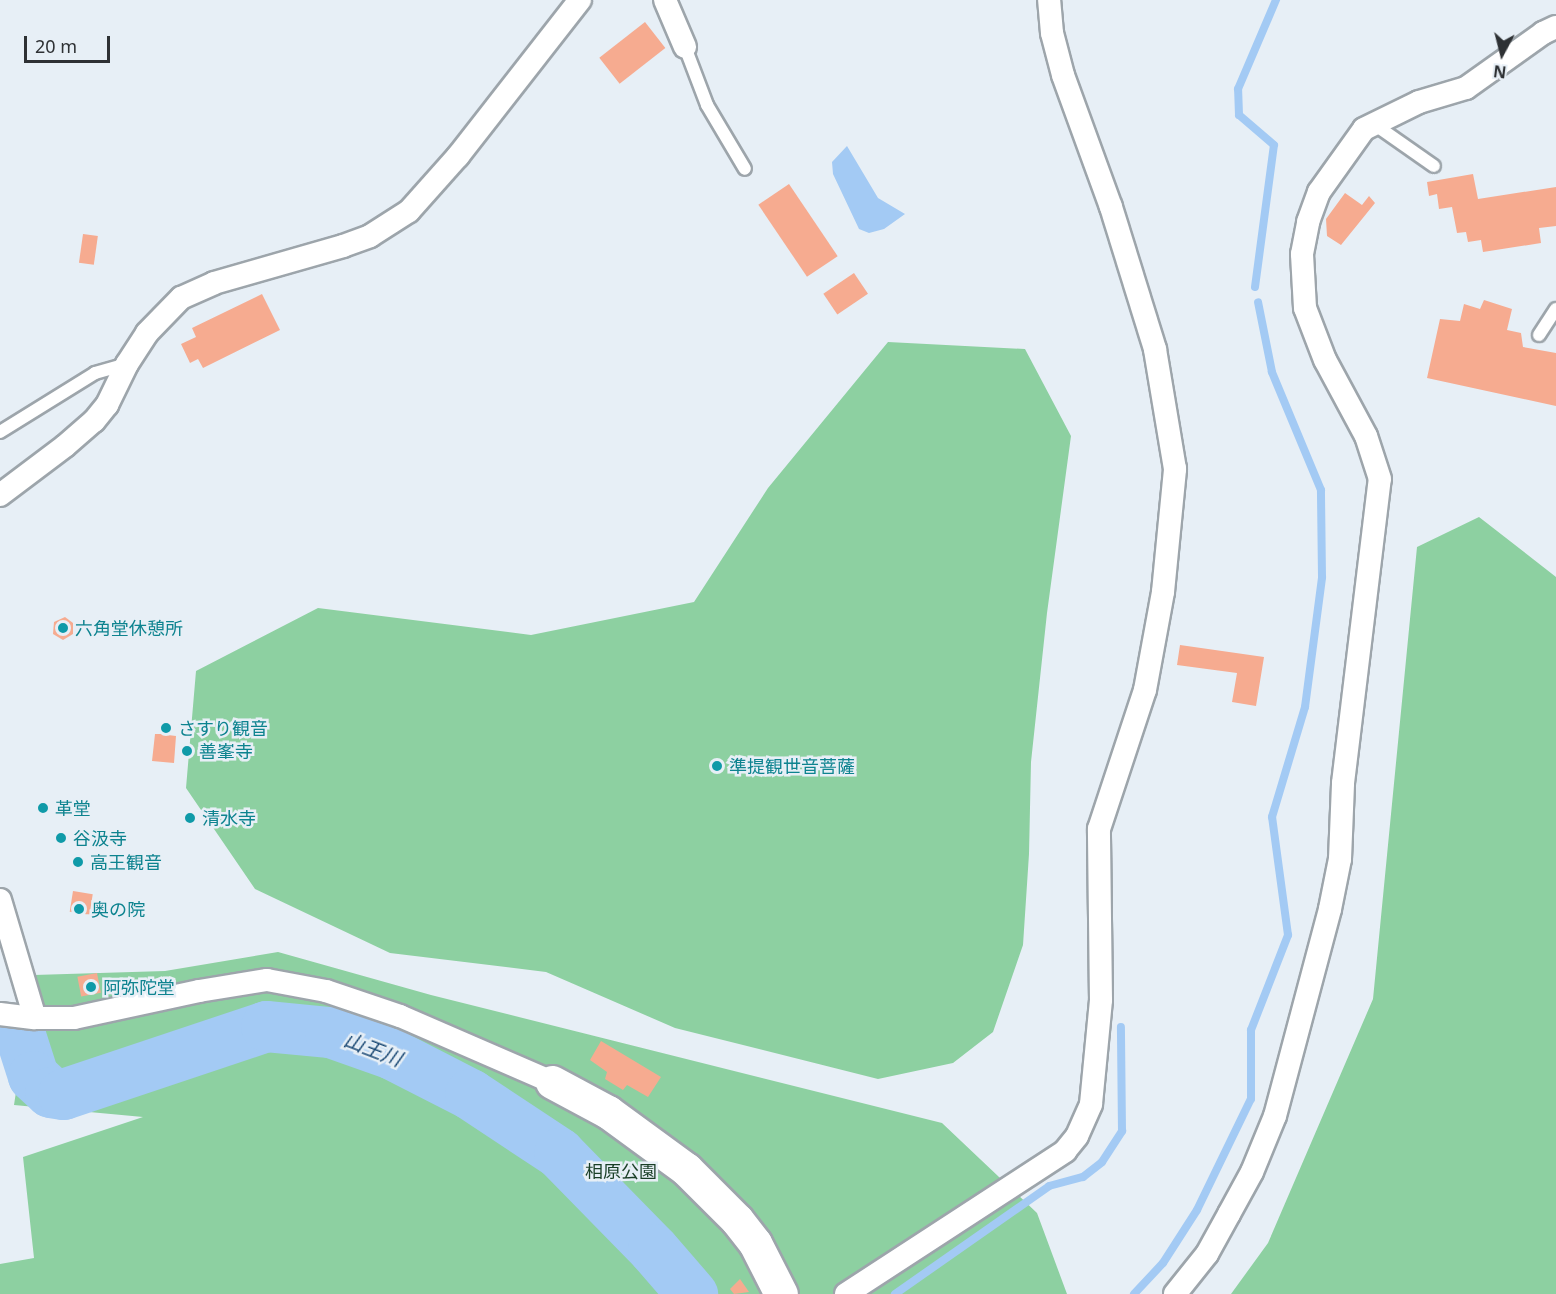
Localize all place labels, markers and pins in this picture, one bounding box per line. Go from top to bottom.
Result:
place label: 六角堂休憩所 [75,617,183,639]
marker: 六角堂休憩所 [56,621,70,635]
place label: さすり観音 [178,717,268,739]
marker: さすり観音 [159,721,173,735]
place label: 善峯寺 [199,740,253,762]
marker: 善峯寺 [180,744,194,758]
place label: 準提観世音菩薩 [729,755,855,777]
marker: 準提観世音菩薩 [710,759,724,773]
place label: 革堂 [55,797,91,819]
marker: 革堂 [36,801,50,815]
place label: 清水寺 [202,807,256,829]
marker: 清水寺 [183,811,197,825]
place label: 谷汲寺 [73,827,127,849]
marker: 谷汲寺 [54,831,68,845]
place label: 高王観音 [90,851,162,873]
marker: 高王観音 [71,855,85,869]
place label: 奥の院 [91,898,145,920]
marker: 奥の院 [72,902,86,916]
place label: 阿弥陀堂 [103,976,175,998]
marker: 阿弥陀堂 [84,980,98,994]

